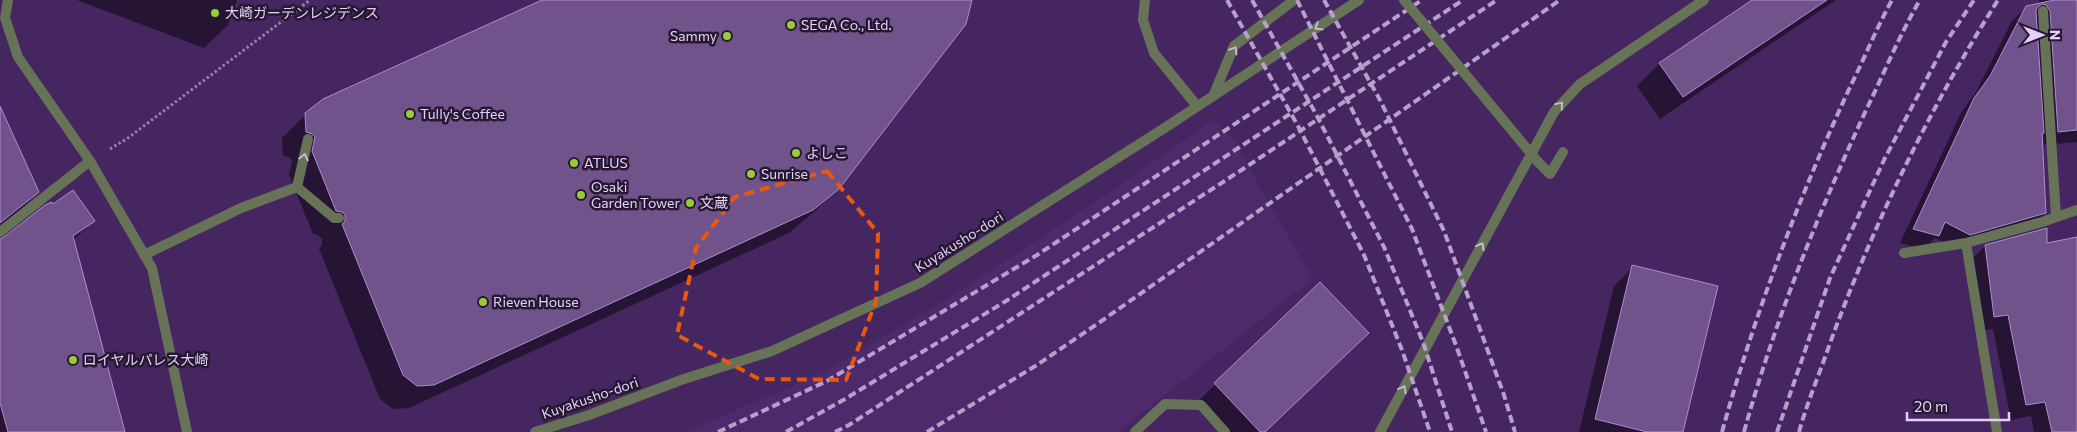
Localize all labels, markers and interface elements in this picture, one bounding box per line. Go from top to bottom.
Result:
place label: 大崎ガーデンレジデンス [225,4,379,21]
marker: 大崎ガーデンレジデンス [209,7,221,19]
north arrow [2017,10,2067,60]
place label: SEGA Co., Ltd. [801,16,892,33]
marker: SEGA Co., Ltd. [785,19,797,31]
one-way arrow [1315,20,1324,30]
place label: Sammy [670,27,717,44]
marker: Sammy [721,30,733,42]
text: N [2047,30,2064,40]
one-way arrow [1227,46,1237,55]
one-way arrow [1555,101,1564,110]
place label: Tully's Coffee [420,105,505,122]
marker: Tully's Coffee [404,108,416,120]
place label: よしこ [806,144,848,161]
marker: よしこ [790,147,802,159]
one-way arrow [298,153,309,162]
place label: ATLUS [584,154,628,171]
marker: ATLUS [568,157,580,169]
place label: Sunrise [761,165,808,182]
marker: Sunrise [745,168,757,180]
place label: Osaki Garden Tower [591,178,680,211]
marker: Osaki Garden Tower [575,189,587,201]
place label: 文蔵 [700,194,728,211]
marker: 文蔵 [684,197,696,209]
street label: Kuyakusho-dori [911,208,1006,276]
one-way arrow [1475,243,1485,252]
place label: Rieven House [493,293,579,310]
marker: Rieven House [477,296,489,308]
place label: ロイヤルパレス大崎 [83,351,209,368]
marker: ロイヤルパレス大崎 [67,354,79,366]
street label: Kuyakusho-dori [539,373,640,422]
one-way arrow [1397,385,1407,394]
scale bar [1907,390,2010,422]
text: 20 m [1914,397,1948,415]

